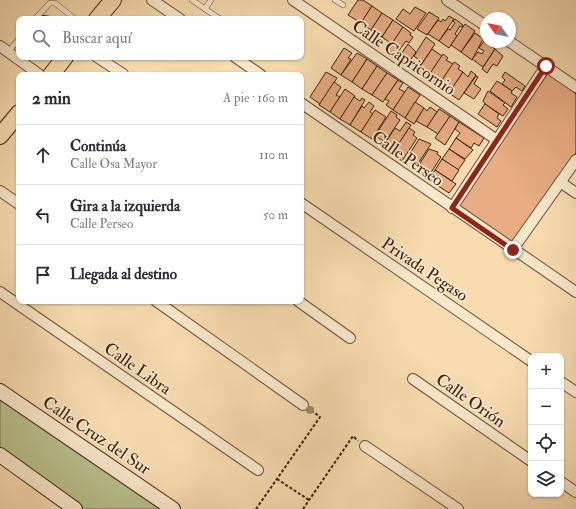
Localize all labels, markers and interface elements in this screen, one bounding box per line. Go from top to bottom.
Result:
north arrow [480,12,516,48]
street label: Calle Capricornio [348,15,459,101]
search box [16,16,304,60]
icon: search [30,27,52,49]
text: Buscar aquí [62,29,131,48]
route start [537,57,555,75]
text: 2 min [32,88,71,109]
text: A pie · 160 m [223,90,288,106]
street label: Calle Perseo [368,126,448,191]
text: Continúa [70,137,126,156]
icon: ahead [32,144,54,166]
text: 110 m [259,147,288,163]
text: Calle Osa Mayor [70,156,157,172]
text: Gira a la izquierda [70,197,180,216]
icon: left [32,204,54,226]
text: 50 m [263,207,288,223]
text: Calle Perseo [70,216,133,232]
street label: Privada Pegaso [378,233,472,306]
route end [504,241,522,259]
icon: arrive [32,264,54,286]
text: Llegada al destino [70,265,177,284]
street label: Calle Libra [100,338,176,400]
map controls [528,353,564,497]
button: + [528,353,564,389]
street label: Calle Orión [432,369,510,432]
button: − [528,389,564,425]
street label: Calle Cruz del Sur [39,392,155,480]
button: locate [528,425,564,461]
button: layers [528,461,564,497]

